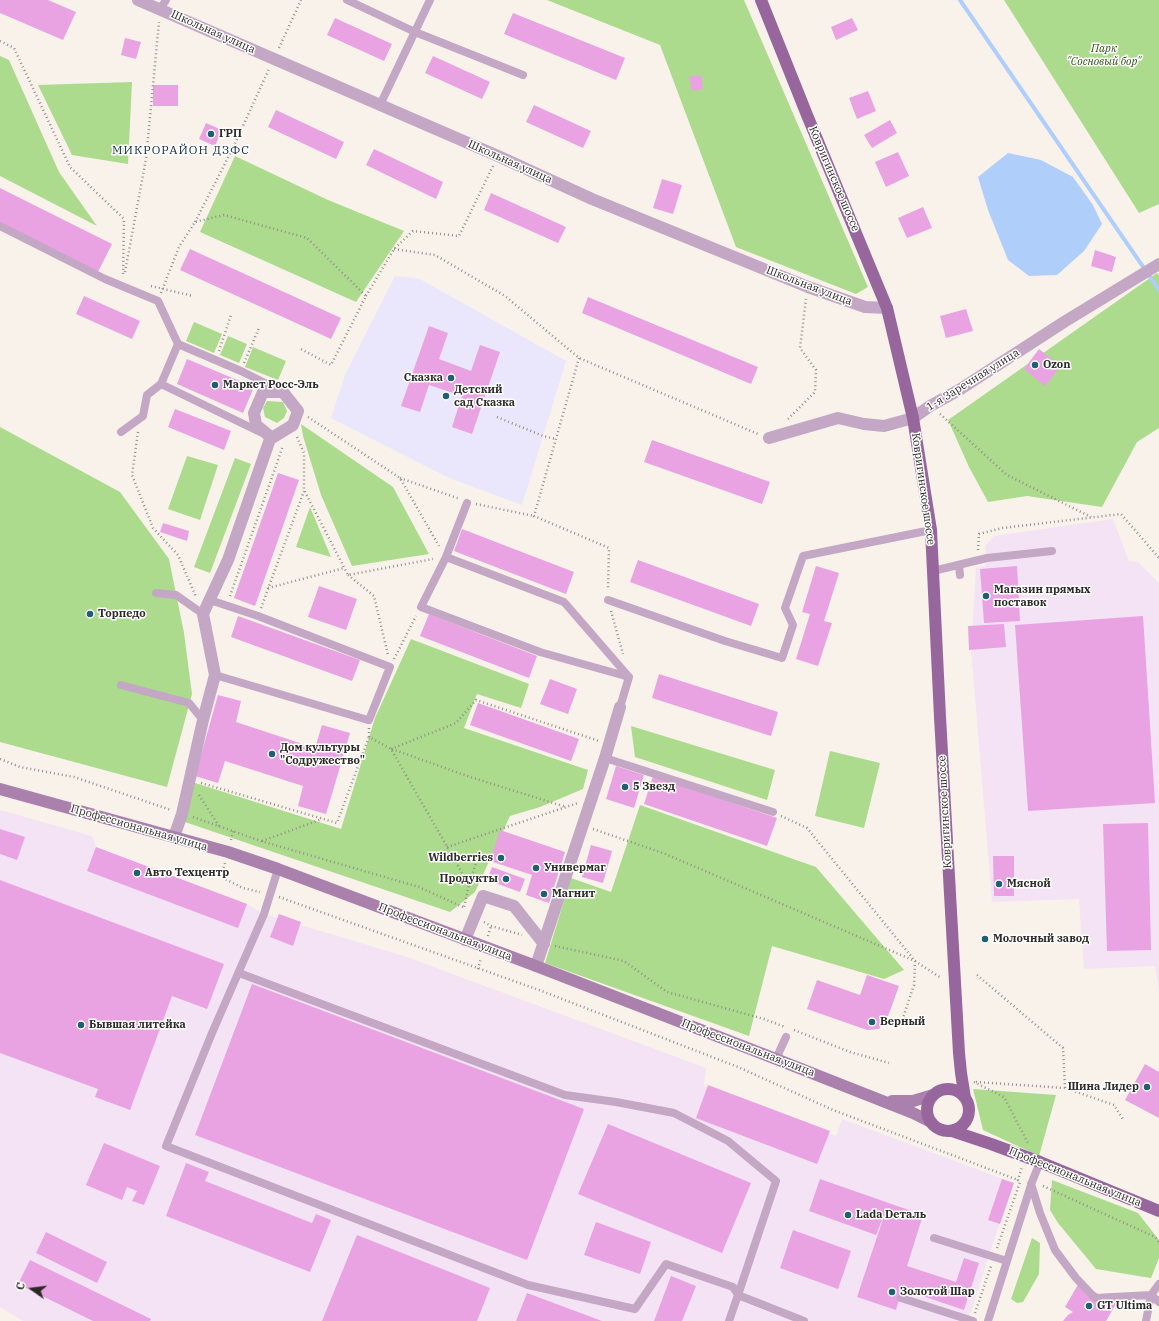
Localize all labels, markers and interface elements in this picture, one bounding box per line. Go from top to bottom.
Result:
street label: Школьная улица [169,7,257,57]
park label: Парк "Сосновый бор" [1067,42,1141,68]
street label: Ковригинское шоссе [806,124,862,234]
place label: ГРП [219,127,242,141]
marker: ГРП [206,129,216,139]
street label: Школьная улица [466,137,554,187]
district label: МИКРОРАЙОН ДЗФС [112,144,250,158]
street label: Школьная улица [764,264,854,308]
street label: 1-я Заречная улица [924,346,1022,414]
place label: Ozon [1043,358,1071,372]
marker: Ozon [1030,360,1040,370]
place label: Сказка [404,371,443,385]
marker: Сказка [446,373,456,383]
place label: Маркет Росс-Эль [223,378,318,392]
marker: Маркет Росс-Эль [210,380,220,390]
place label: Детский сад Сказка [454,383,515,409]
marker: Детский сад Сказка [441,391,451,401]
street label: Ковригинское шоссе [909,432,937,546]
place label: Магазин прямых поставок [994,583,1091,609]
marker: Магазин прямых поставок [981,591,991,601]
place label: Торпедо [98,607,146,621]
marker: Торпедо [85,609,95,619]
place label: Дом культуры "Содружество" [280,741,365,767]
marker: Дом культуры "Содружество" [267,749,277,759]
street label: Ковригинское шоссе [935,755,955,869]
place label: 5 Звезд [633,780,675,794]
marker: 5 Звезд [620,782,630,792]
street label: Профессиональная улица [69,802,209,854]
place label: Wildberries [428,851,493,865]
marker: Wildberries [496,853,506,863]
place label: Универмаг [544,861,606,875]
marker: Универмаг [531,863,541,873]
place label: Авто Техцентр [145,866,229,880]
marker: Авто Техцентр [132,868,142,878]
place label: Продукты [439,872,498,886]
marker: Продукты [501,874,511,884]
place label: Мясной [1007,877,1051,891]
marker: Мясной [994,879,1004,889]
place label: Магнит [552,887,595,901]
marker: Магнит [539,889,549,899]
street label: Профессиональная улица [376,900,514,964]
place label: Молочный завод [993,932,1089,946]
marker: Молочный завод [980,934,990,944]
place label: Верный [880,1015,925,1029]
street label: Профессиональная улица [679,1016,817,1080]
marker: Верный [867,1017,877,1027]
place label: Бывшая литейка [89,1018,186,1032]
marker: Бывшая литейка [76,1020,86,1030]
place label: Шина Лидер [1068,1080,1139,1094]
marker: Шина Лидер [1142,1082,1152,1092]
street label: Профессиональная улица [1007,1144,1143,1210]
place label: Lada Dеталь [856,1208,926,1222]
marker: Lada Dеталь [843,1210,853,1220]
north arrow [12,1269,52,1309]
text: С [13,1281,28,1291]
place label: Золотой Шар [900,1285,975,1299]
marker: Золотой Шар [887,1287,897,1297]
place label: GT Ultima [1097,1299,1152,1313]
marker: GT Ultima [1084,1301,1094,1311]

